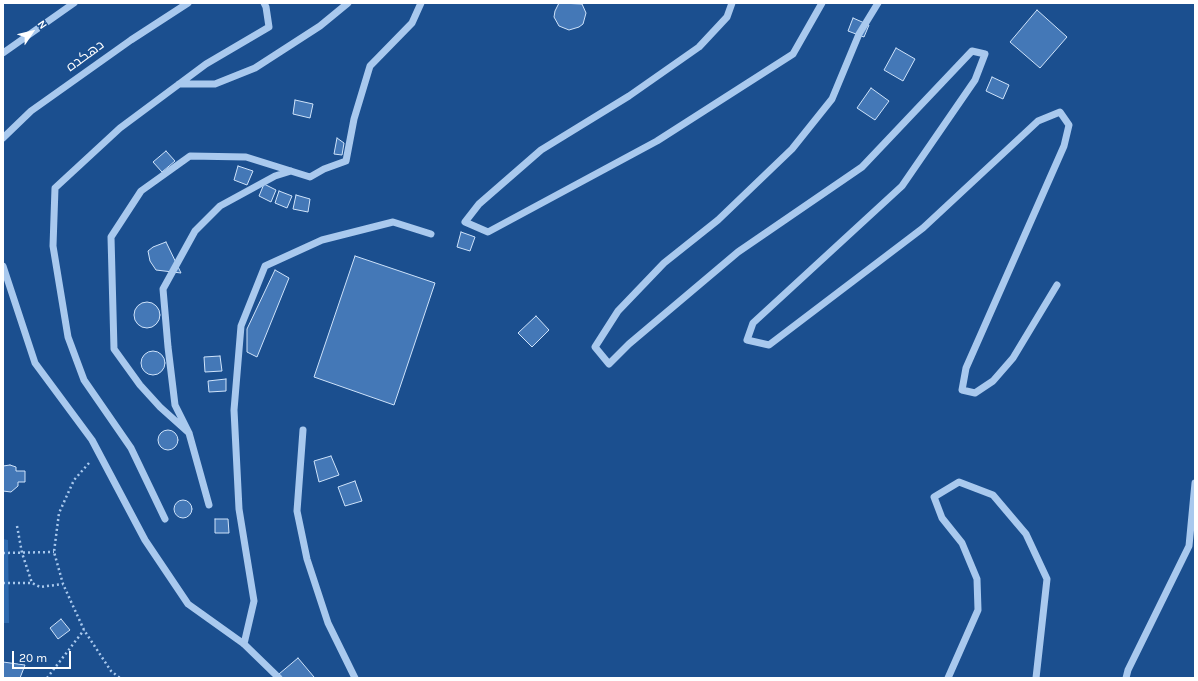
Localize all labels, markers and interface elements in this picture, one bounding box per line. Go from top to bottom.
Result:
north arrow [12,12,52,52]
text: N [35,18,50,32]
street label: دهکده [63,37,107,75]
scale bar [14,643,73,669]
text: 20 m [19,651,47,665]

